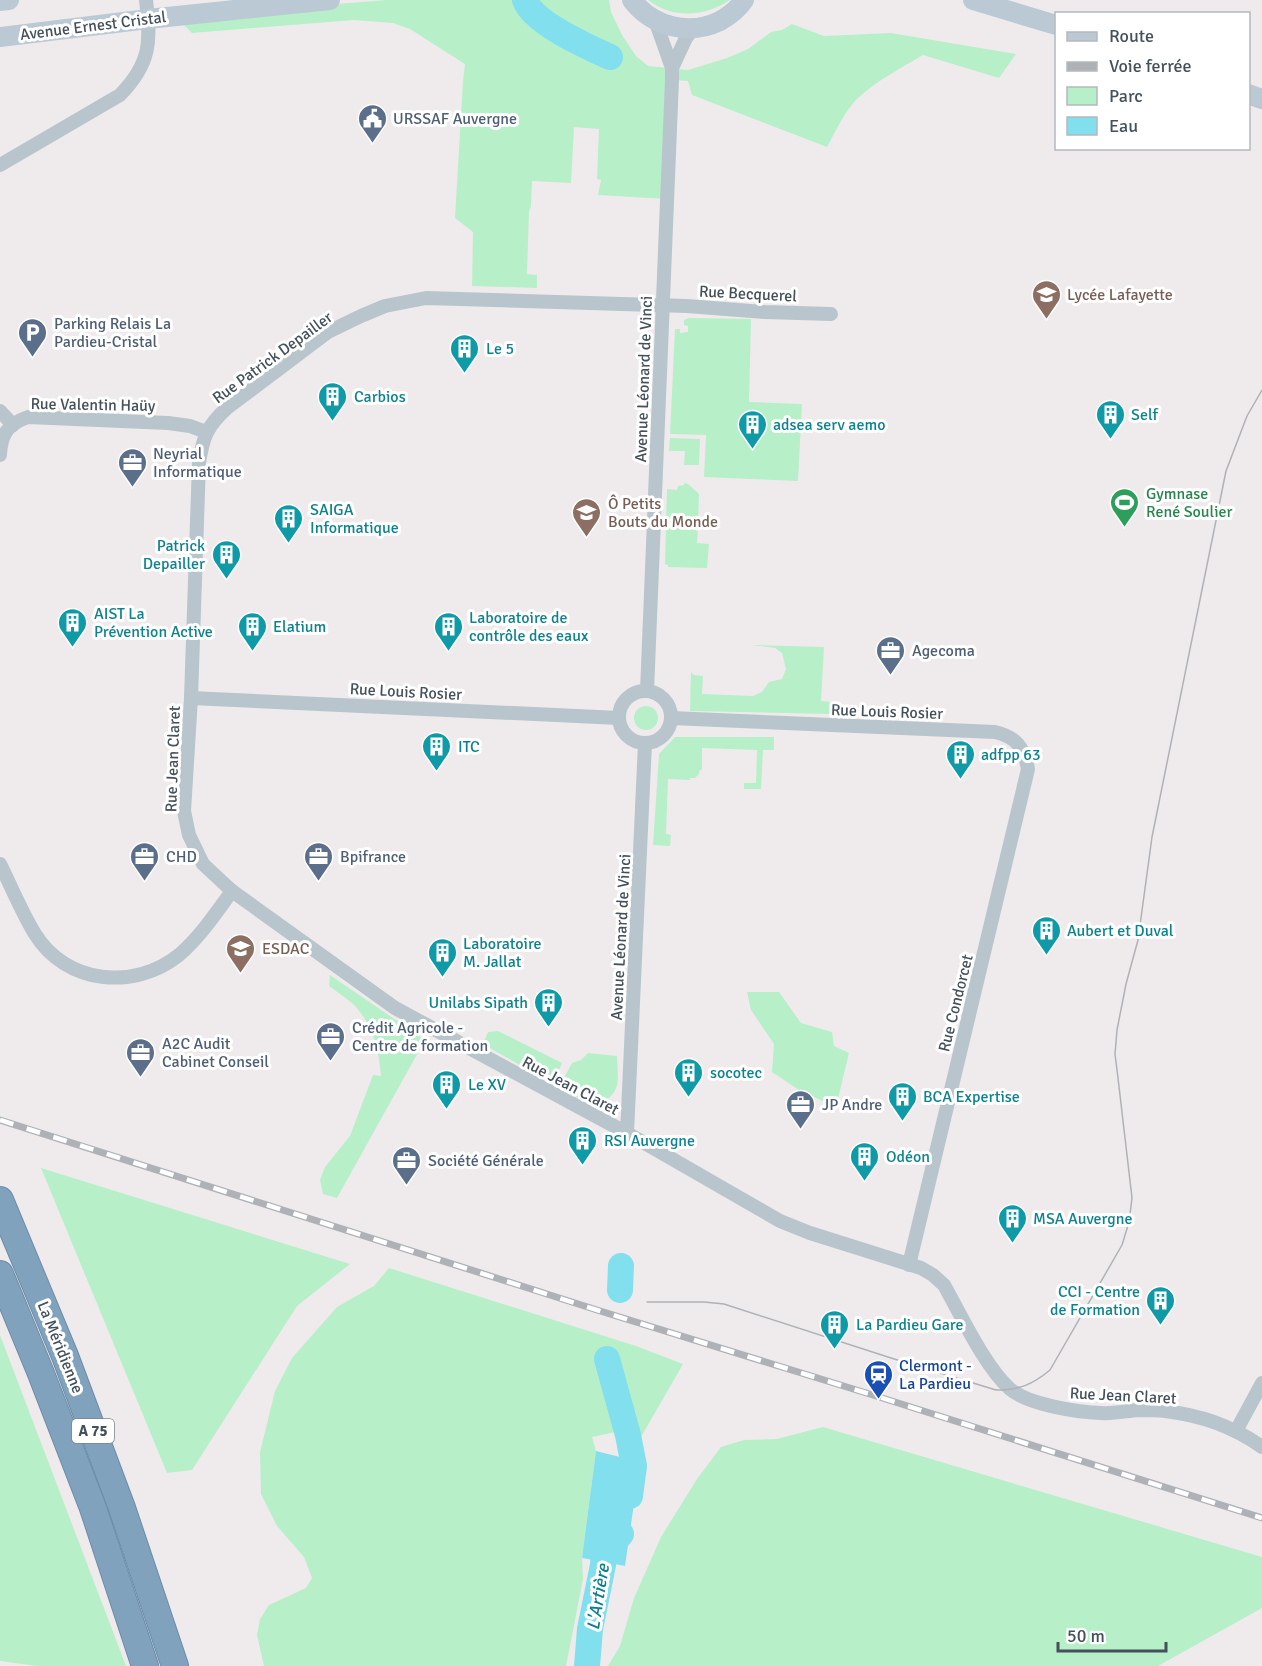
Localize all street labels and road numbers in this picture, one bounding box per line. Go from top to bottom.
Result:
street label: Avenue Ernest Cristal [19,7,168,45]
street label: Rue Becquerel [698,281,798,307]
street label: Avenue Léonard de Vinci [631,295,657,463]
street label: Rue Patrick Depailler [209,307,337,408]
street label: Rue Valentin Haüy [30,394,156,416]
street label: Rue Louis Rosier [349,679,463,705]
street label: Rue Louis Rosier [831,700,944,724]
street label: Rue Jean Claret [161,705,185,813]
street label: Avenue Léonard de Vinci [607,853,635,1021]
street label: Rue Condorcet [934,952,978,1054]
street label: Rue Jean Claret [519,1052,623,1120]
street label: La Méridienne [33,1298,88,1396]
street label: Rue Jean Claret [1069,1383,1177,1409]
road number: A 75 [72,1419,114,1443]

